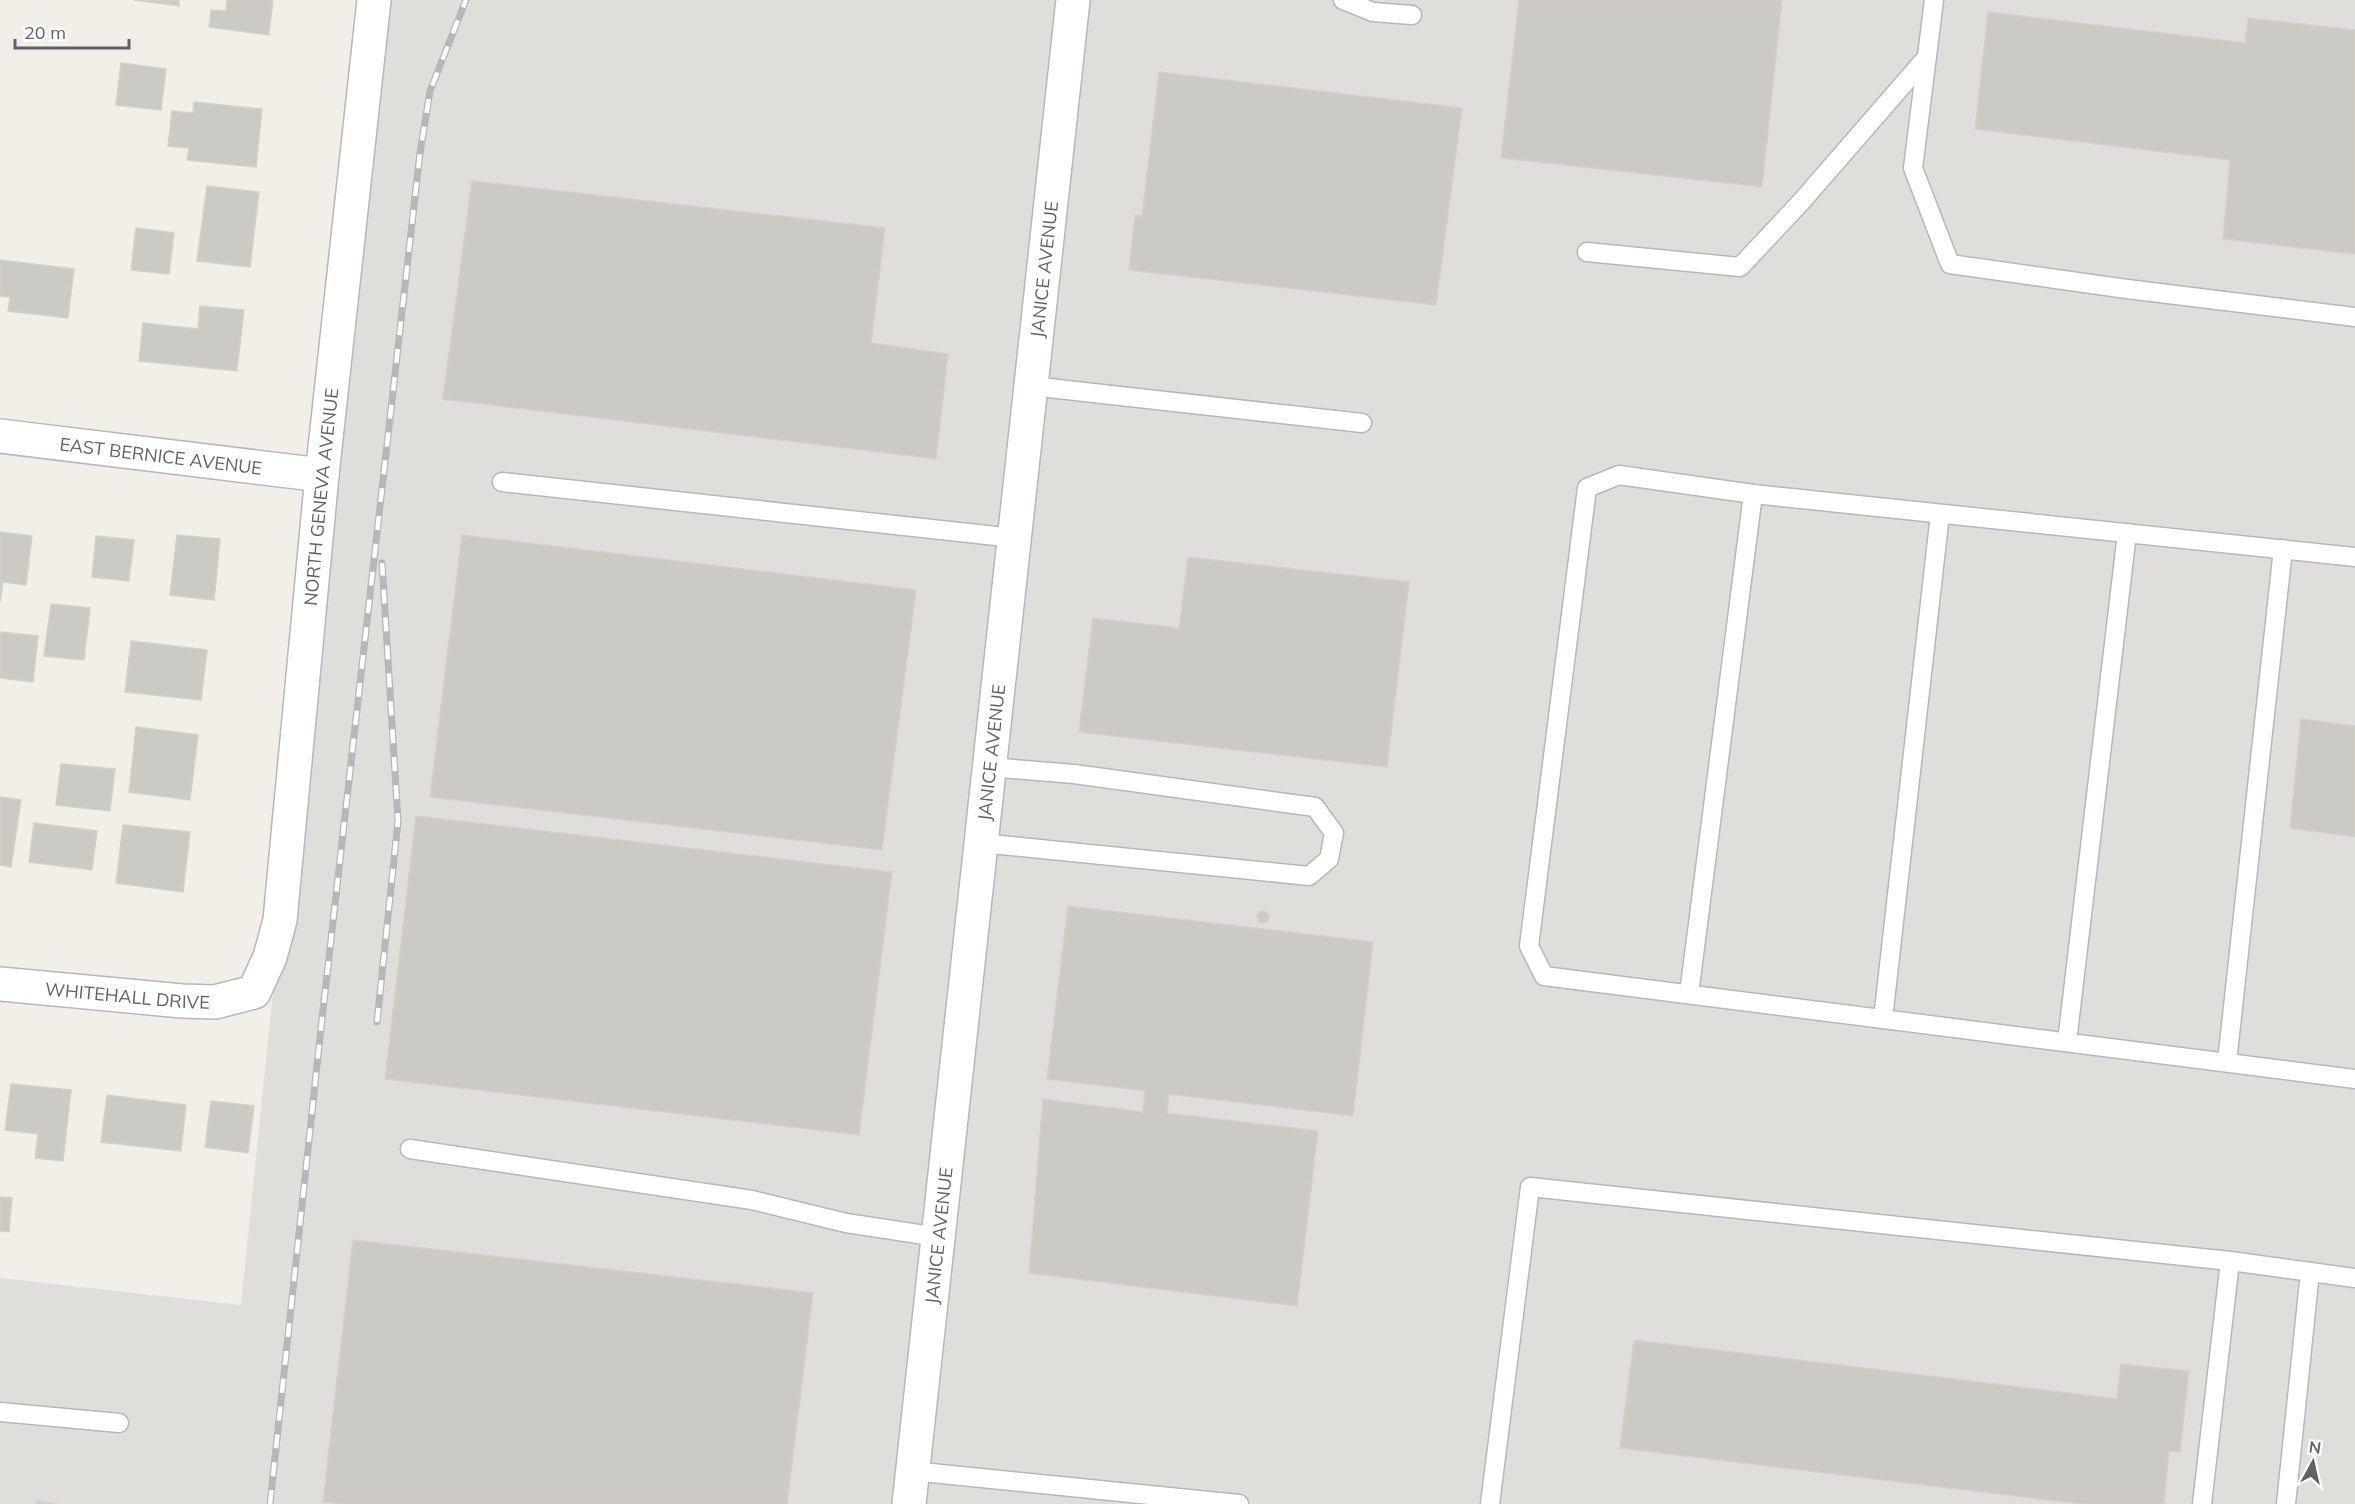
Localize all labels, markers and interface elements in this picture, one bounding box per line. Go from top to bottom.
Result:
scale bar [15,12,129,50]
text: 20 m [24,21,66,44]
street label: JANICE AVENUE [1025,200,1063,339]
street label: NORTH GENEVA AVENUE [298,387,343,607]
street label: EAST BERNICE AVENUE [58,432,263,479]
street label: JANICE AVENUE [972,683,1010,822]
street label: WHITEHALL DRIVE [44,977,210,1013]
street label: JANICE AVENUE [919,1166,957,1305]
north arrow [2283,1432,2343,1492]
text: N [2308,1436,2322,1458]

